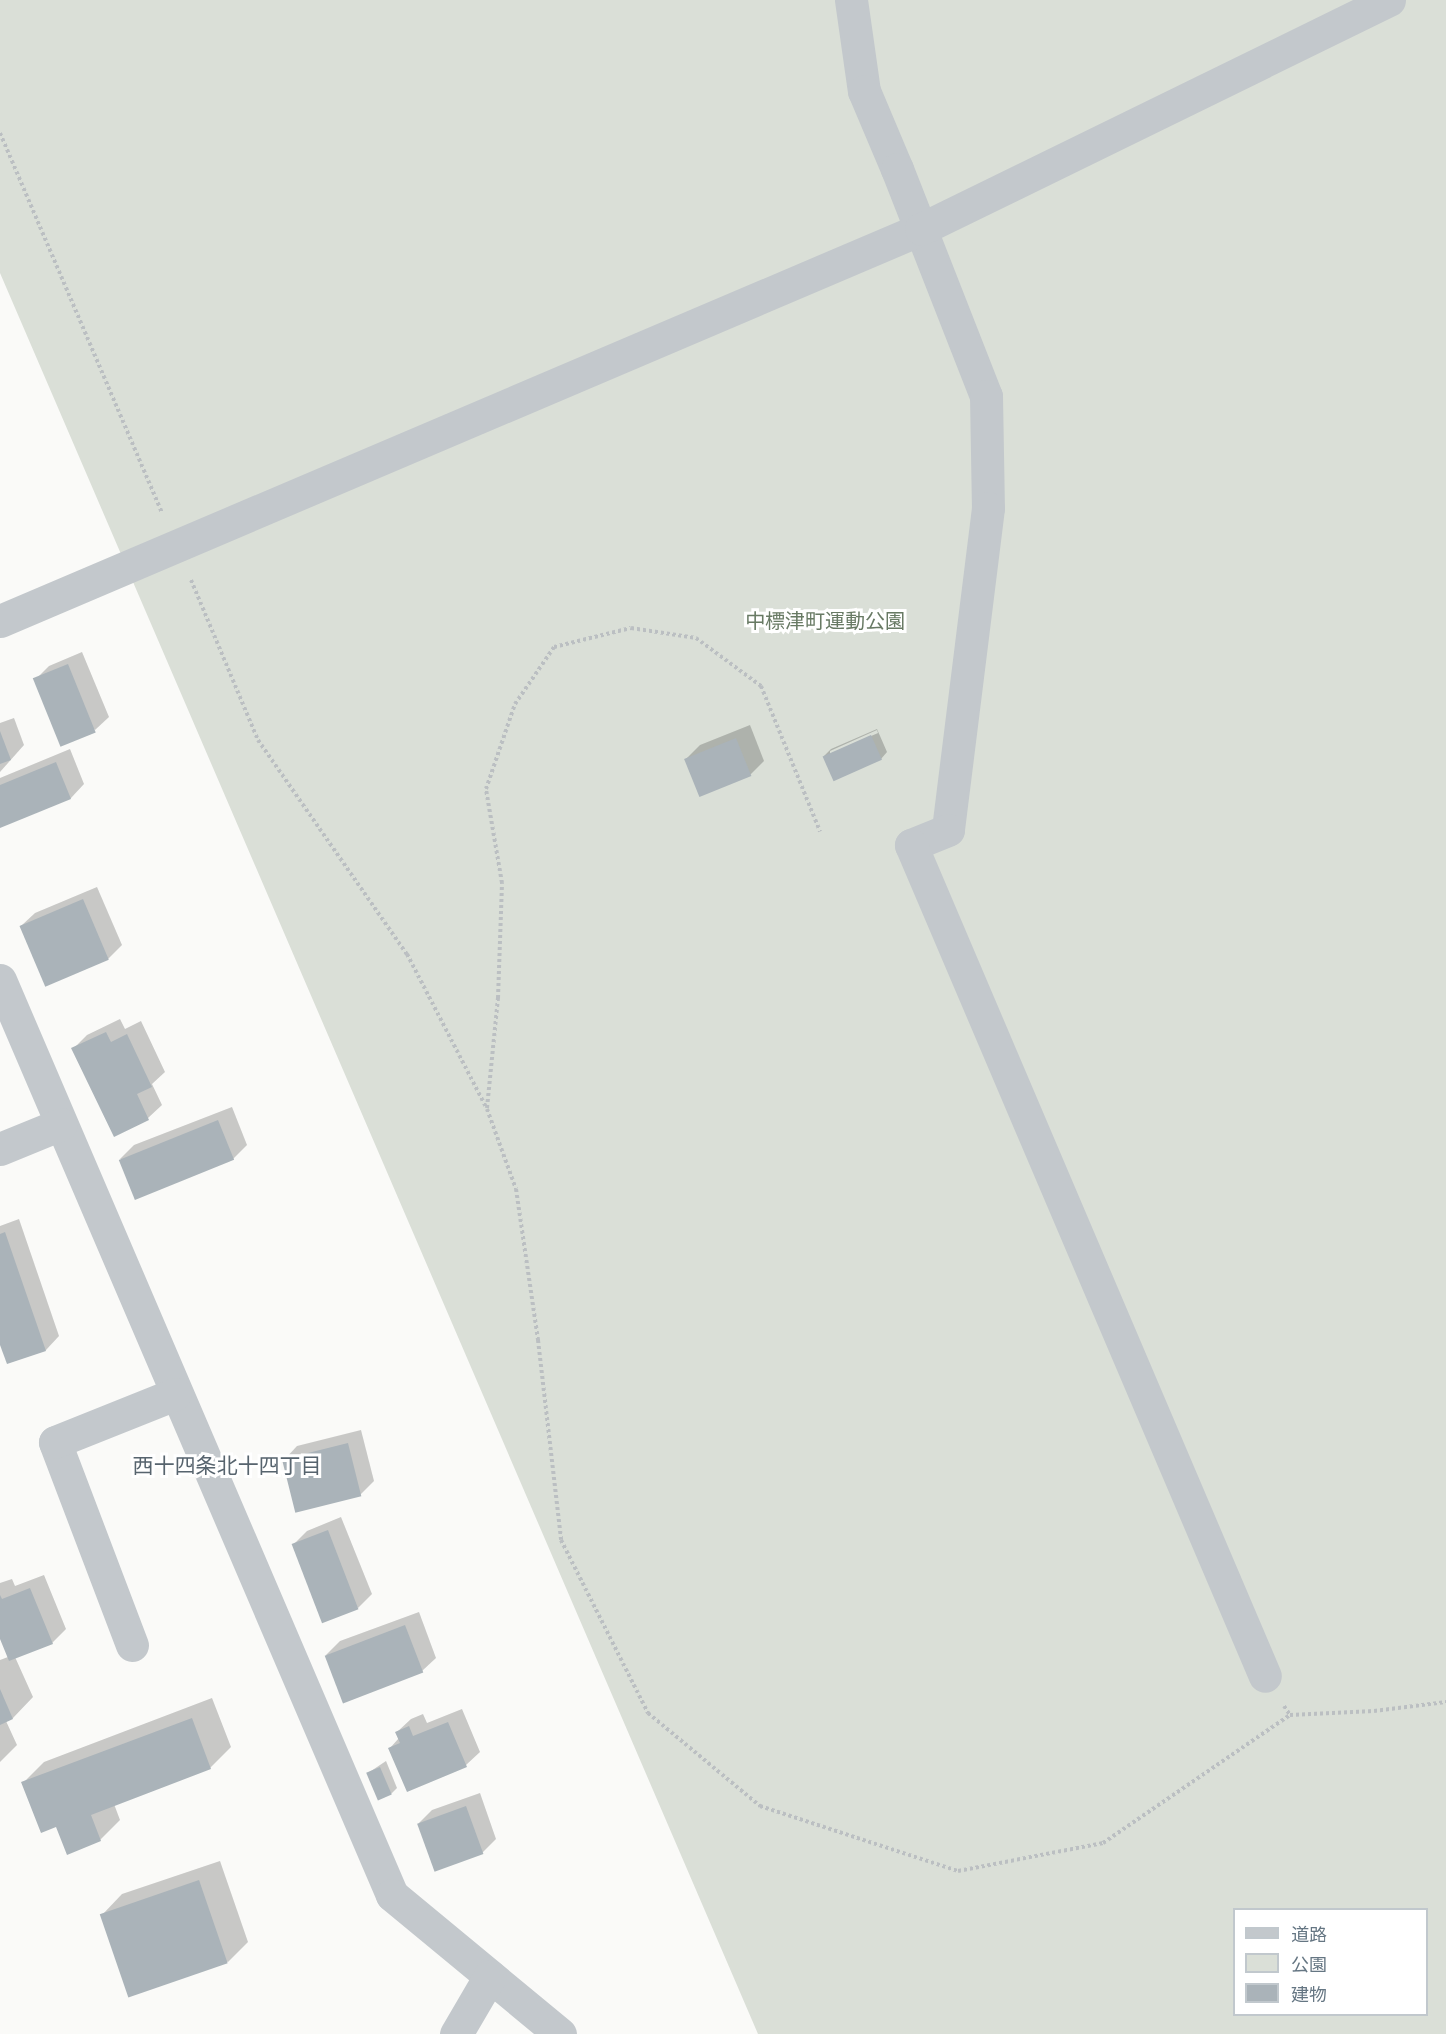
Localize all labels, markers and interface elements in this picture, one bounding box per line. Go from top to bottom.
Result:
park label: 中標津町運動公園 [745,609,905,633]
district label: 西十四条北十四丁目 [133,1453,321,1479]
legend [1233,1908,1428,2016]
text: 道路 [1291,1924,1327,1946]
text: 公園 [1291,1954,1327,1976]
text: 建物 [1291,1984,1327,2006]

